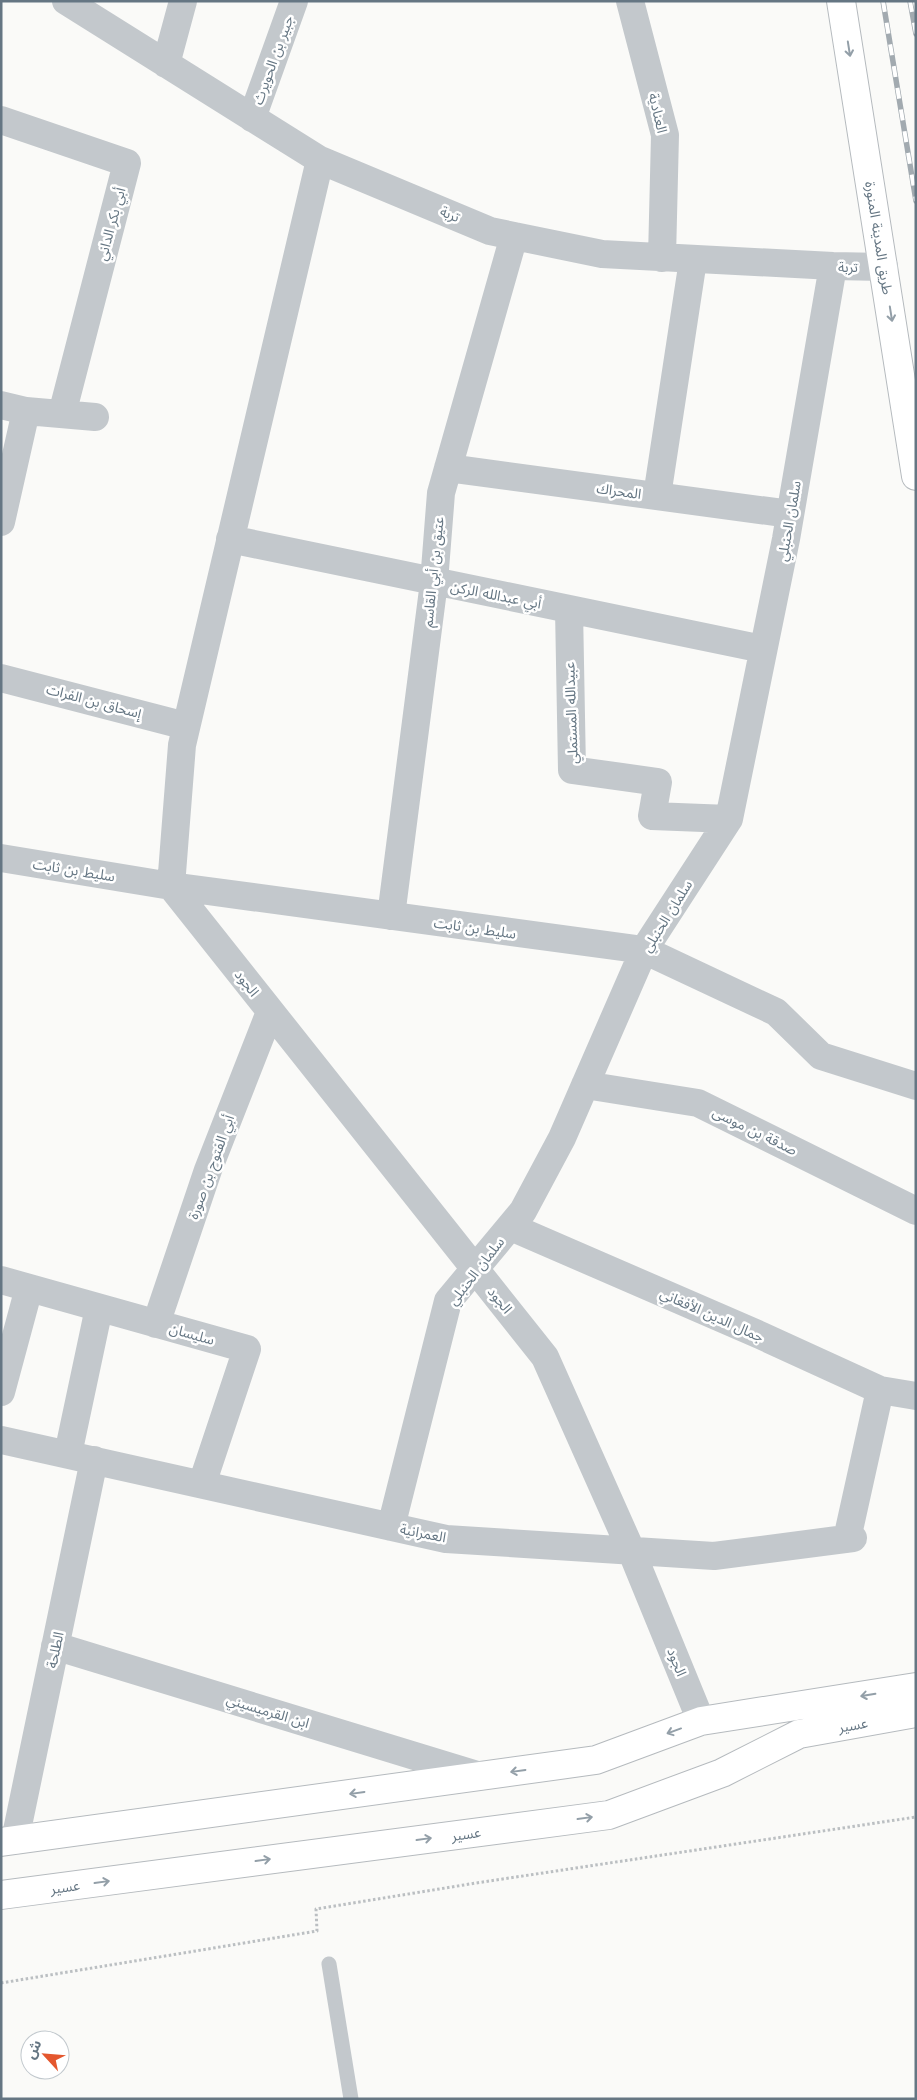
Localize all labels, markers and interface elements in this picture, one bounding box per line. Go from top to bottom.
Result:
street label: جبير بن الحويرث [249,13,297,107]
one-way arrow [844,41,854,57]
street label: العنادية [646,91,670,135]
street label: طريق المدينة المنورة [860,180,896,296]
street label: أبي بكر الداني [93,185,132,263]
street label: تربة [437,203,462,226]
street label: تربة [838,259,858,276]
one-way arrow [886,305,896,321]
street label: سلمان الحنبلي [774,479,807,563]
street label: المحراك [596,480,642,503]
street label: عتيق بن أبي القاسم [418,516,450,629]
street label: أبي عبدالله الركن [449,578,543,615]
street label: عبيدالله المستملي [561,662,584,764]
street label: إسحاق بن الفرات [44,681,144,724]
street label: سليط بن ثابت [32,856,116,885]
street label: سلمان الحنبلي [639,877,698,957]
street label: سليط بن ثابت [433,914,517,943]
street label: الجود [231,967,262,1000]
street label: صدقة بن موسى [710,1104,800,1159]
street label: أبي الفتوح بن صورة [184,1112,241,1222]
street label: سلمان الحنبلي [445,1234,510,1310]
street label: الجود [484,1284,515,1317]
street label: جمال الدين الأفغاني [656,1285,766,1348]
street label: سليسان [167,1320,216,1349]
street label: العمرانية [398,1521,447,1546]
street label: الطلحة [43,1630,67,1670]
street label: الجود [663,1645,690,1679]
one-way arrow [860,1690,876,1700]
street label: ابن القرميسيني [224,1691,311,1734]
street label: عسير [836,1715,869,1737]
one-way arrow [667,1727,682,1736]
one-way arrow [510,1766,526,1776]
one-way arrow [349,1788,365,1798]
one-way arrow [577,1813,593,1823]
street label: عسير [449,1824,482,1845]
one-way arrow [416,1834,432,1844]
one-way arrow [254,1855,270,1865]
street label: عسير [48,1877,81,1898]
one-way arrow [93,1877,109,1887]
north arrow [20,2030,70,2080]
text: ش [22,2037,45,2061]

